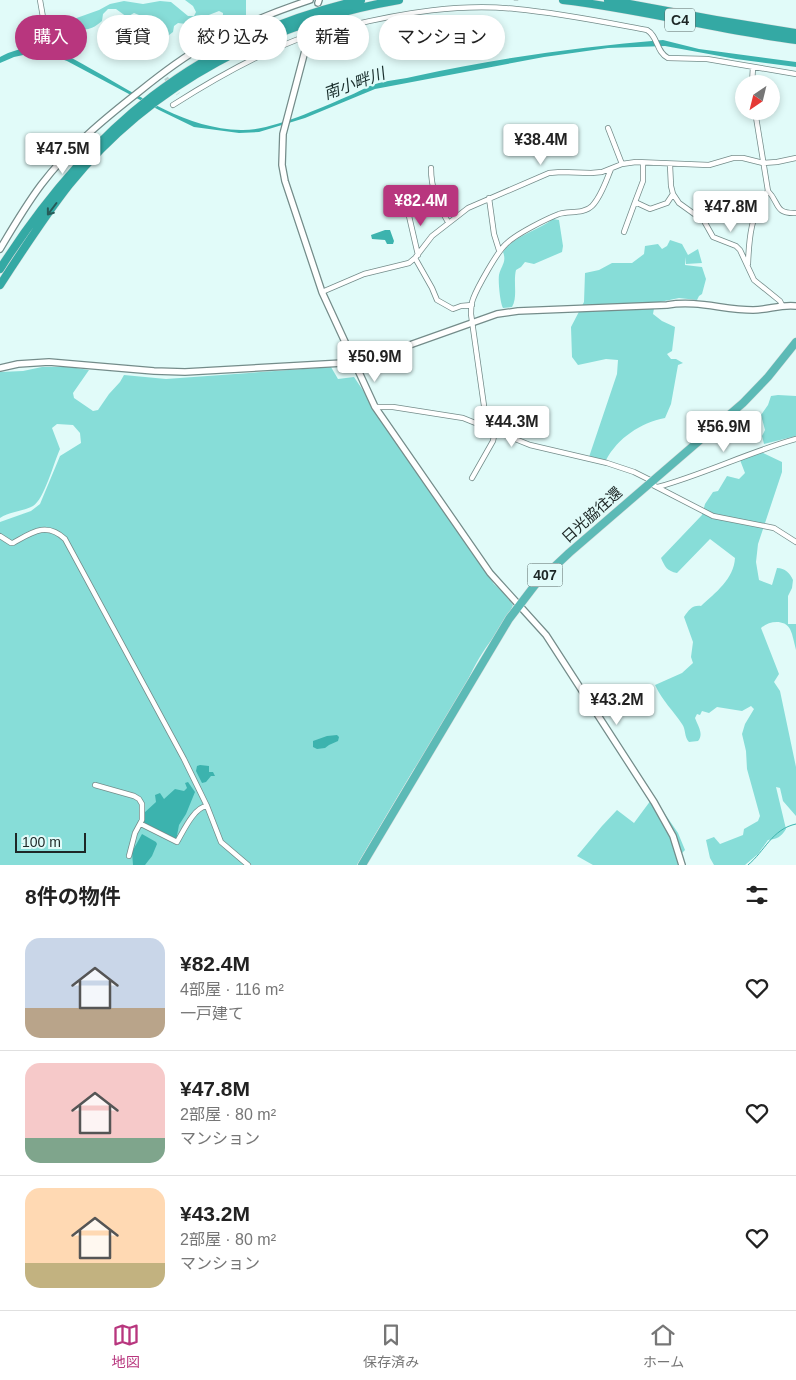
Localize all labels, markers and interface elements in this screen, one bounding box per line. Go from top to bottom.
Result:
road number: C4 [665,8,695,32]
chip: 購入 [15,15,87,60]
chip: 賃貸 [97,15,169,60]
chip: 絞り込み [179,15,287,60]
chip: 新着 [297,15,369,60]
chip: マンション [379,15,505,60]
water label: 南小畔川 [321,64,389,102]
north arrow [735,75,780,120]
map controls [735,75,780,120]
pin: ¥38.4M [500,124,582,166]
text: ¥38.4M [514,131,568,148]
pin: ¥47.5M [22,132,104,175]
text: ¥47.5M [36,140,90,157]
pin: ¥82.4M [380,184,462,227]
pin: ¥47.8M [690,190,772,233]
text: ¥82.4M [394,192,448,209]
text: ¥47.8M [704,198,758,215]
one-way arrow [46,202,57,215]
pin: ¥50.9M [334,340,416,383]
text: ¥50.9M [348,348,402,365]
pin: ¥44.3M [471,406,553,448]
pin: ¥56.9M [683,410,765,453]
text: ¥44.3M [485,413,539,430]
text: ¥56.9M [697,418,751,435]
street label: 日光脇往還 [558,483,625,546]
road number: 407 [528,564,562,586]
pin: ¥43.2M [576,684,658,726]
text: ¥43.2M [590,691,644,708]
scale bar [15,830,86,853]
text: 100 m [22,834,61,850]
icon: filters [743,881,771,909]
text: 8件の物件 [25,885,121,908]
text: ¥82.4M [180,952,250,975]
icon: home [65,958,125,1018]
icon: heart [743,974,771,1002]
text: 4部屋 · 116 m² [180,981,284,998]
text: 一戸建て [180,1005,244,1022]
text: ¥47.8M [180,1077,250,1100]
icon: home [65,1083,125,1143]
icon: heart [743,1099,771,1127]
text: 2部屋 · 80 m² [180,1106,276,1123]
text: マンション [180,1130,260,1147]
text: ¥43.2M [180,1202,250,1225]
icon: home [65,1208,125,1268]
icon: heart [743,1224,771,1252]
text: 2部屋 · 80 m² [180,1231,276,1248]
text: マンション [180,1255,260,1272]
tab: 地図 [112,1321,140,1371]
tab: 保存済み [363,1321,419,1371]
tab: ホーム [643,1321,684,1371]

